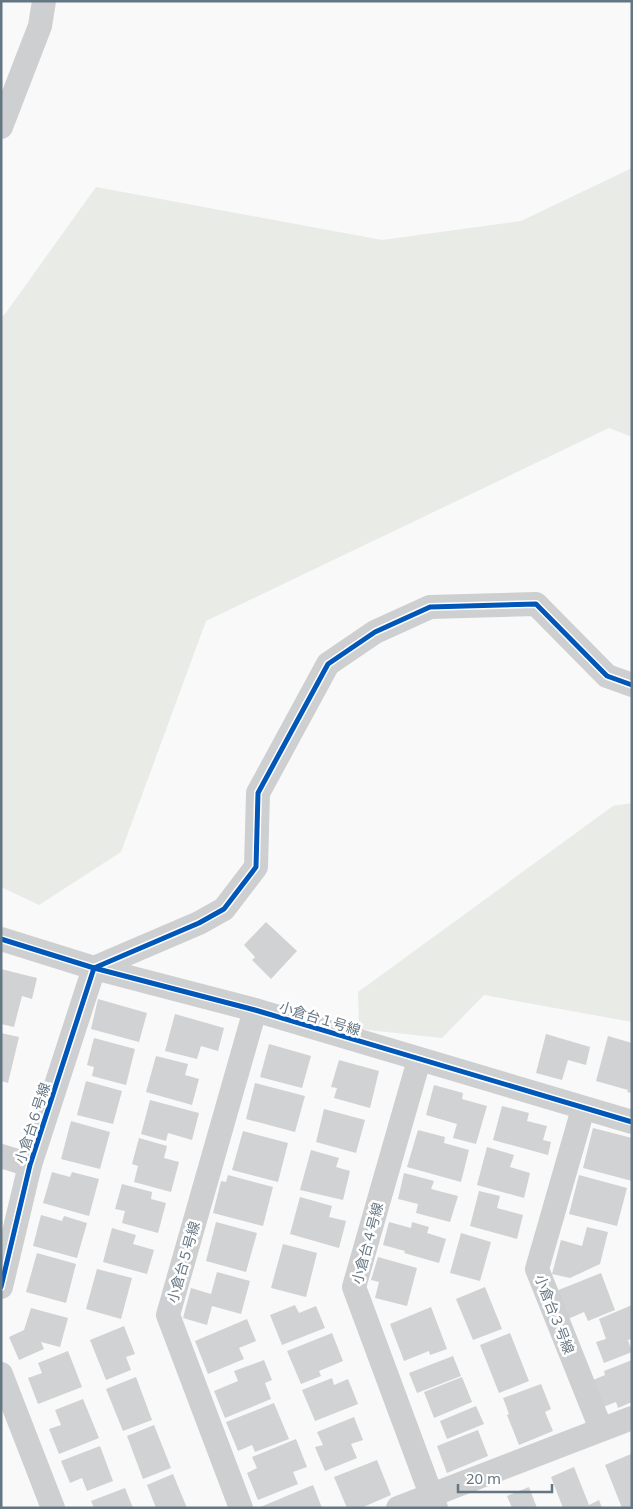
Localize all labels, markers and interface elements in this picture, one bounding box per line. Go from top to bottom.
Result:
street label: 小倉台１号線 [277,997,363,1039]
street label: 小倉台６号線 [10,1080,54,1166]
street label: 小倉台４号線 [347,1200,387,1286]
street label: 小倉台５号線 [162,1219,204,1305]
street label: 小倉台３号線 [531,1271,579,1357]
scale bar [458,1462,552,1494]
text: 20 m [466,1468,501,1488]

